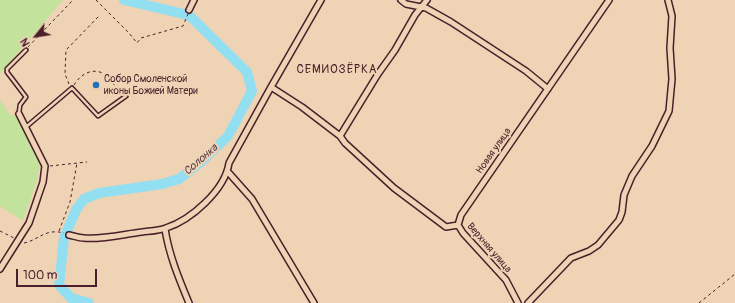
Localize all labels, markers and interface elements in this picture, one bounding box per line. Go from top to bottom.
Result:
north arrow [16,16,56,56]
text: N [18,36,33,49]
district label: СЕМИОЗЁРКА [296,63,378,77]
place label: Собор Смоленской иконы Божией Матери [104,73,198,96]
marker: Собор Смоленской иконы Божией Матери [91,80,101,90]
street label: Новая улица [474,126,514,176]
water label: Солонка [181,142,221,178]
street label: Верхняя улица [464,221,514,275]
scale bar [18,261,99,287]
text: 100 m [23,268,57,283]

